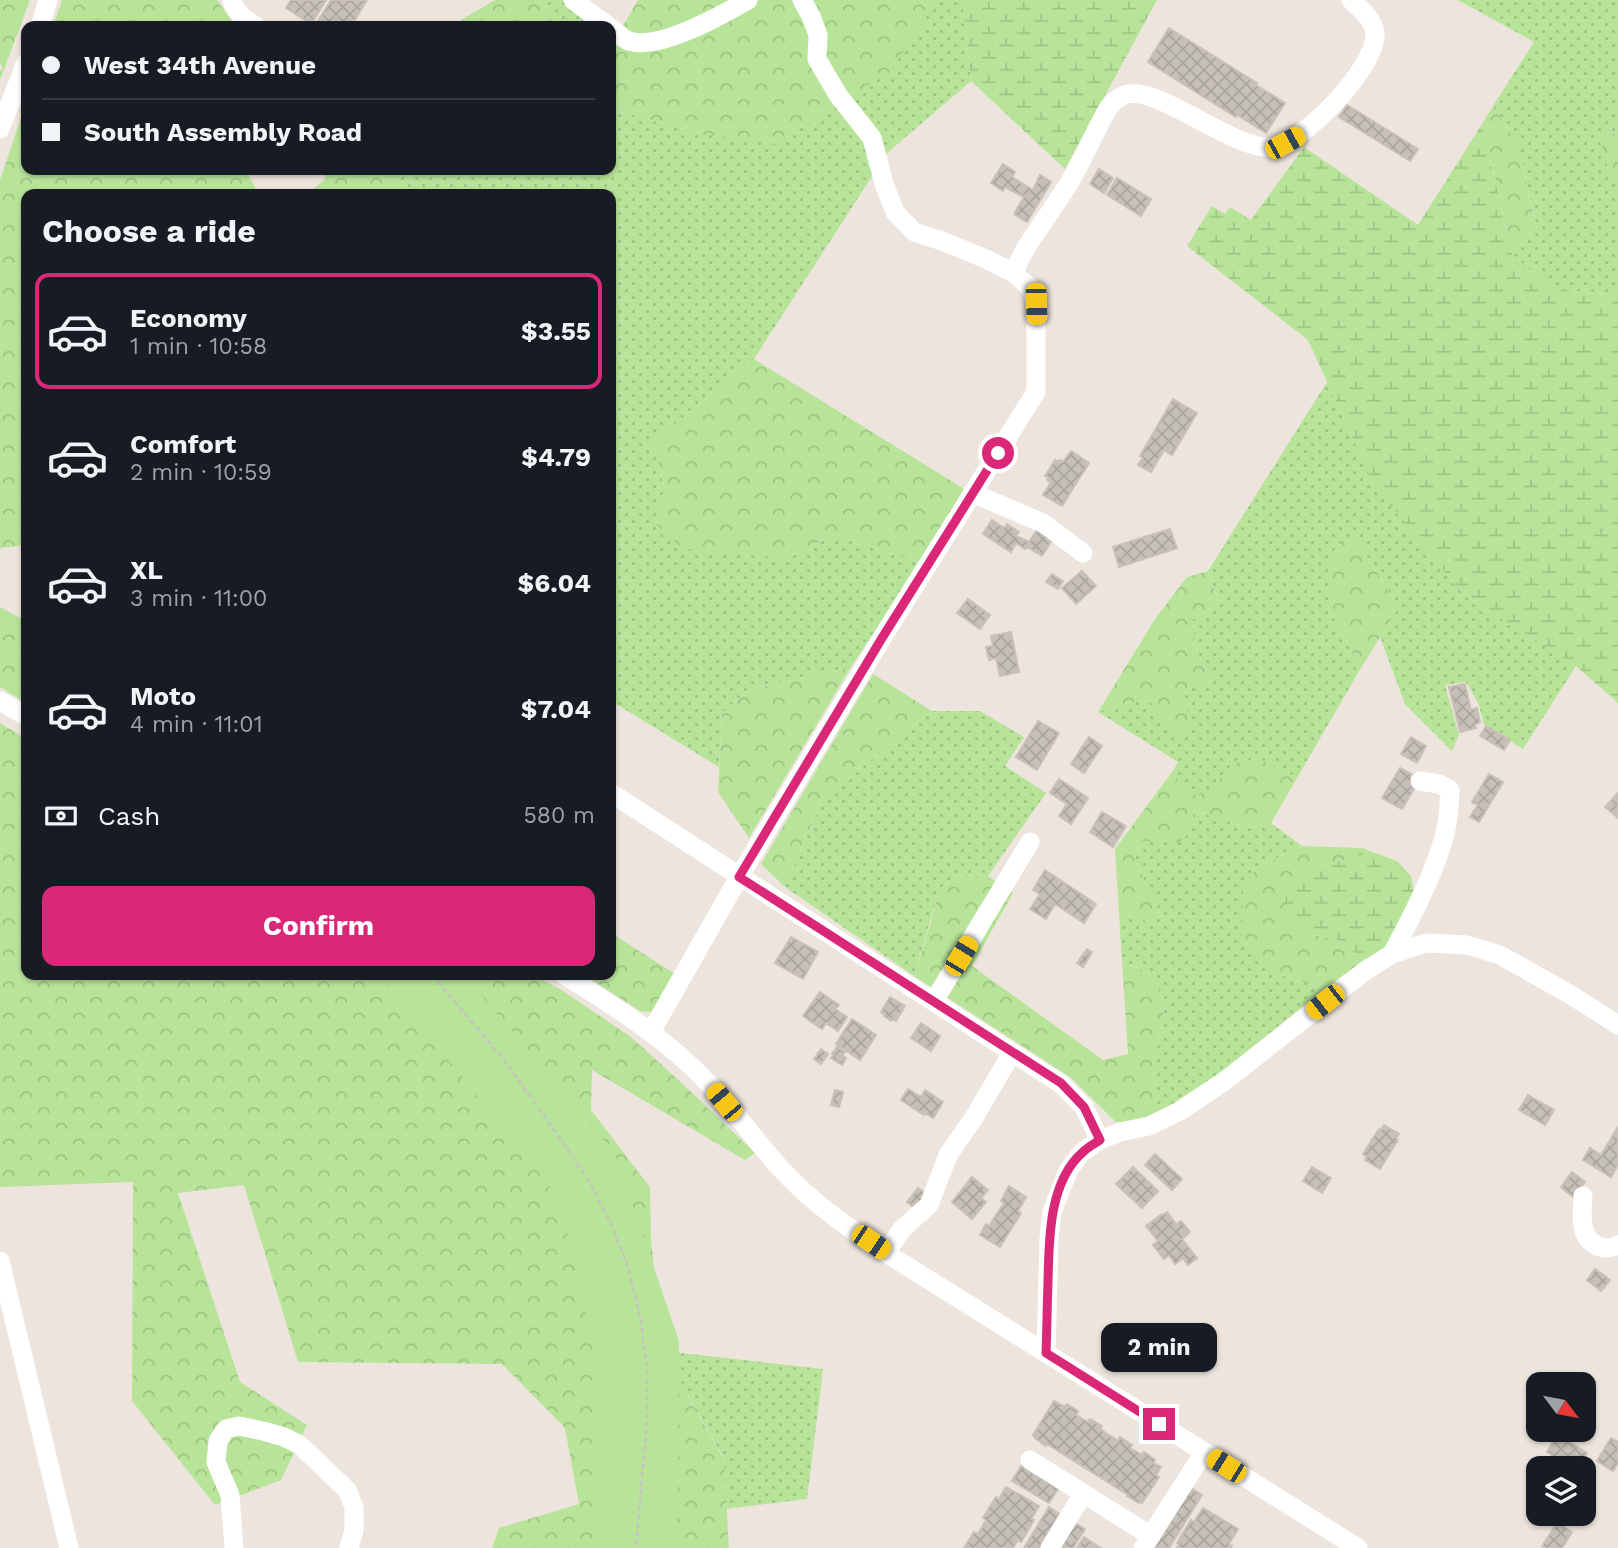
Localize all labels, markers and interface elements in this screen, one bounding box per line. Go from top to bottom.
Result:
text: West 34th Avenue [84,50,316,80]
text: South Assembly Road [84,117,362,147]
car [1262,124,1309,162]
text: Choose a ride [42,212,256,250]
car [1025,283,1048,325]
icon: car [46,300,109,363]
text: Economy [130,303,247,333]
text: $3.55 [521,316,591,346]
text: 1 min · 10:58 [130,333,267,360]
icon: car [46,426,109,489]
text: Comfort [130,429,236,459]
route start [982,437,1014,469]
text: $4.79 [521,442,591,472]
text: 2 min · 10:59 [130,459,272,486]
icon: car [46,552,109,615]
text: XL [130,555,163,585]
text: $6.04 [517,568,591,598]
text: 3 min · 11:00 [130,585,267,612]
icon: car [46,678,109,741]
text: Moto [130,681,196,711]
text: $7.04 [521,694,591,724]
text: 4 min · 11:01 [130,711,263,738]
icon: cash [42,797,80,835]
text: Cash [98,801,160,831]
text: 580 m [523,802,595,829]
button: Confirm [42,886,595,966]
car [942,933,981,979]
car [1302,981,1349,1023]
car [703,1079,746,1125]
car [848,1222,895,1262]
callout: 2 min [1101,1322,1217,1372]
text: 2 min [1128,1334,1190,1361]
north arrow [1526,1372,1596,1442]
map controls [1526,1372,1596,1526]
route end [1143,1408,1175,1440]
car [1203,1446,1250,1486]
button: layers [1526,1456,1596,1526]

